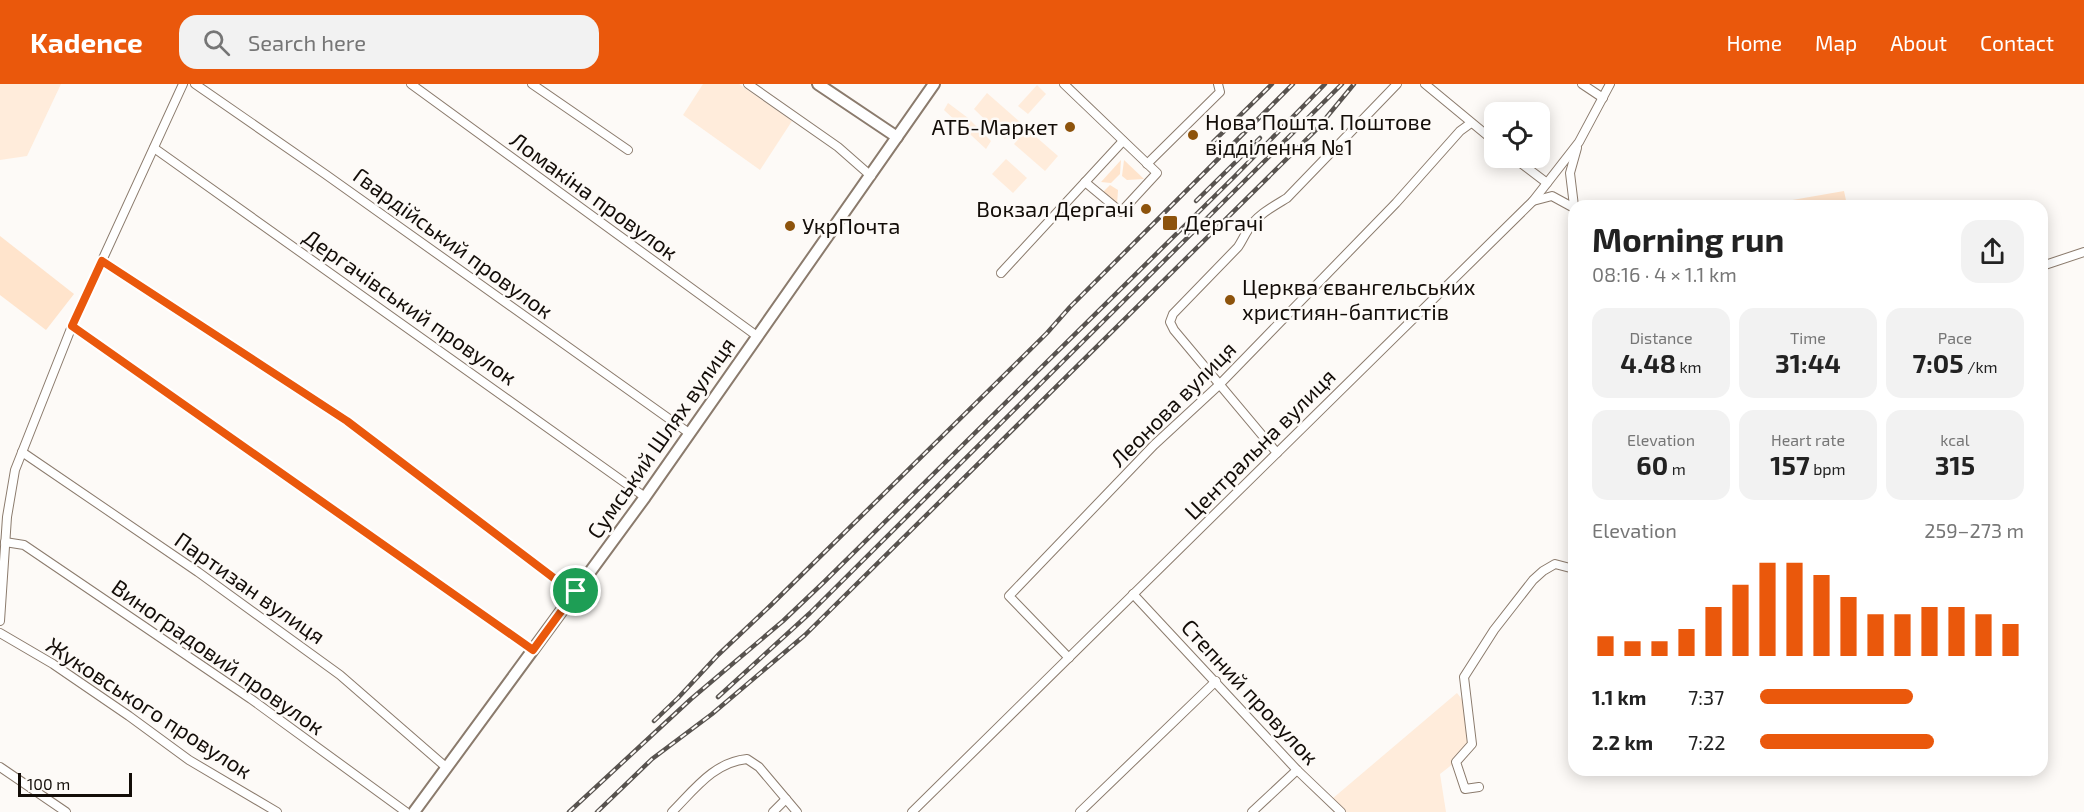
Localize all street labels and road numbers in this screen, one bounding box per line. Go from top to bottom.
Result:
street label: Ломакіна провулок [505,126,683,266]
street label: Гвардійський провулок [348,161,559,324]
street label: Дергачівський провулок [298,223,522,391]
street label: Сумський Шлях вулиця [581,332,740,544]
street label: Леонова вулиця [1104,335,1241,472]
street label: Центральна вулиця [1179,363,1341,525]
street label: Партизан вулиця [170,526,331,650]
street label: Виноградовий провулок [107,573,330,740]
street label: Степний провулок [1176,613,1325,770]
street label: Жуковського провулок [42,631,257,784]

